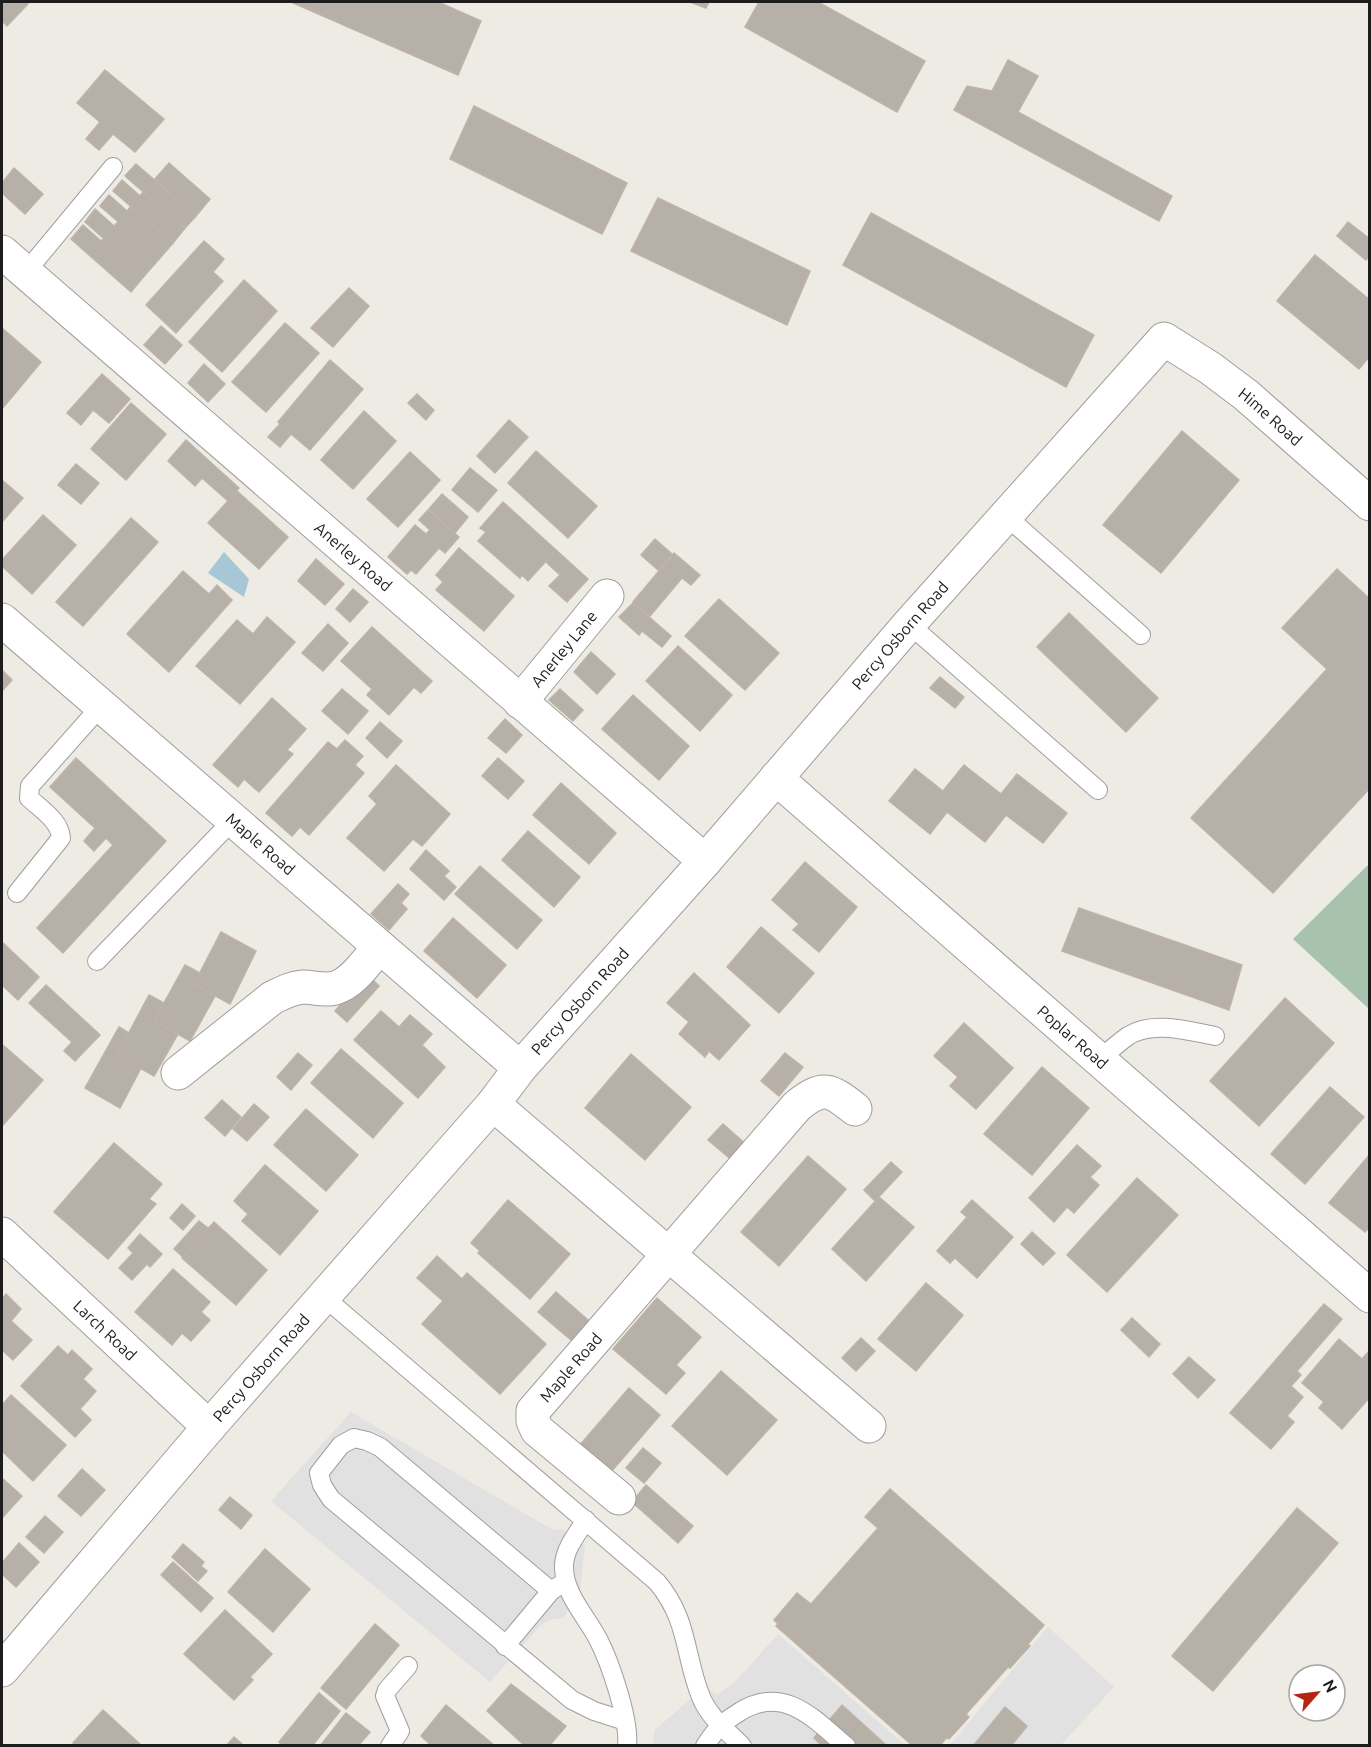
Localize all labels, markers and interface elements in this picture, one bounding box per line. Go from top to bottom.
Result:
street label: Hime Road [1235,384,1306,449]
street label: Anerley Road [311,518,396,595]
street label: Percy Osborn Road [848,578,952,693]
street label: Anerley Lane [527,607,600,690]
street label: Maple Road [223,809,299,878]
street label: Percy Osborn Road [527,944,632,1058]
street label: Poplar Road [1034,1001,1112,1072]
street label: Larch Road [70,1296,140,1364]
street label: Percy Osborn Road [209,1310,313,1425]
street label: Maple Road [536,1329,605,1406]
north arrow [1287,1663,1347,1723]
text: N [1319,1676,1341,1695]

